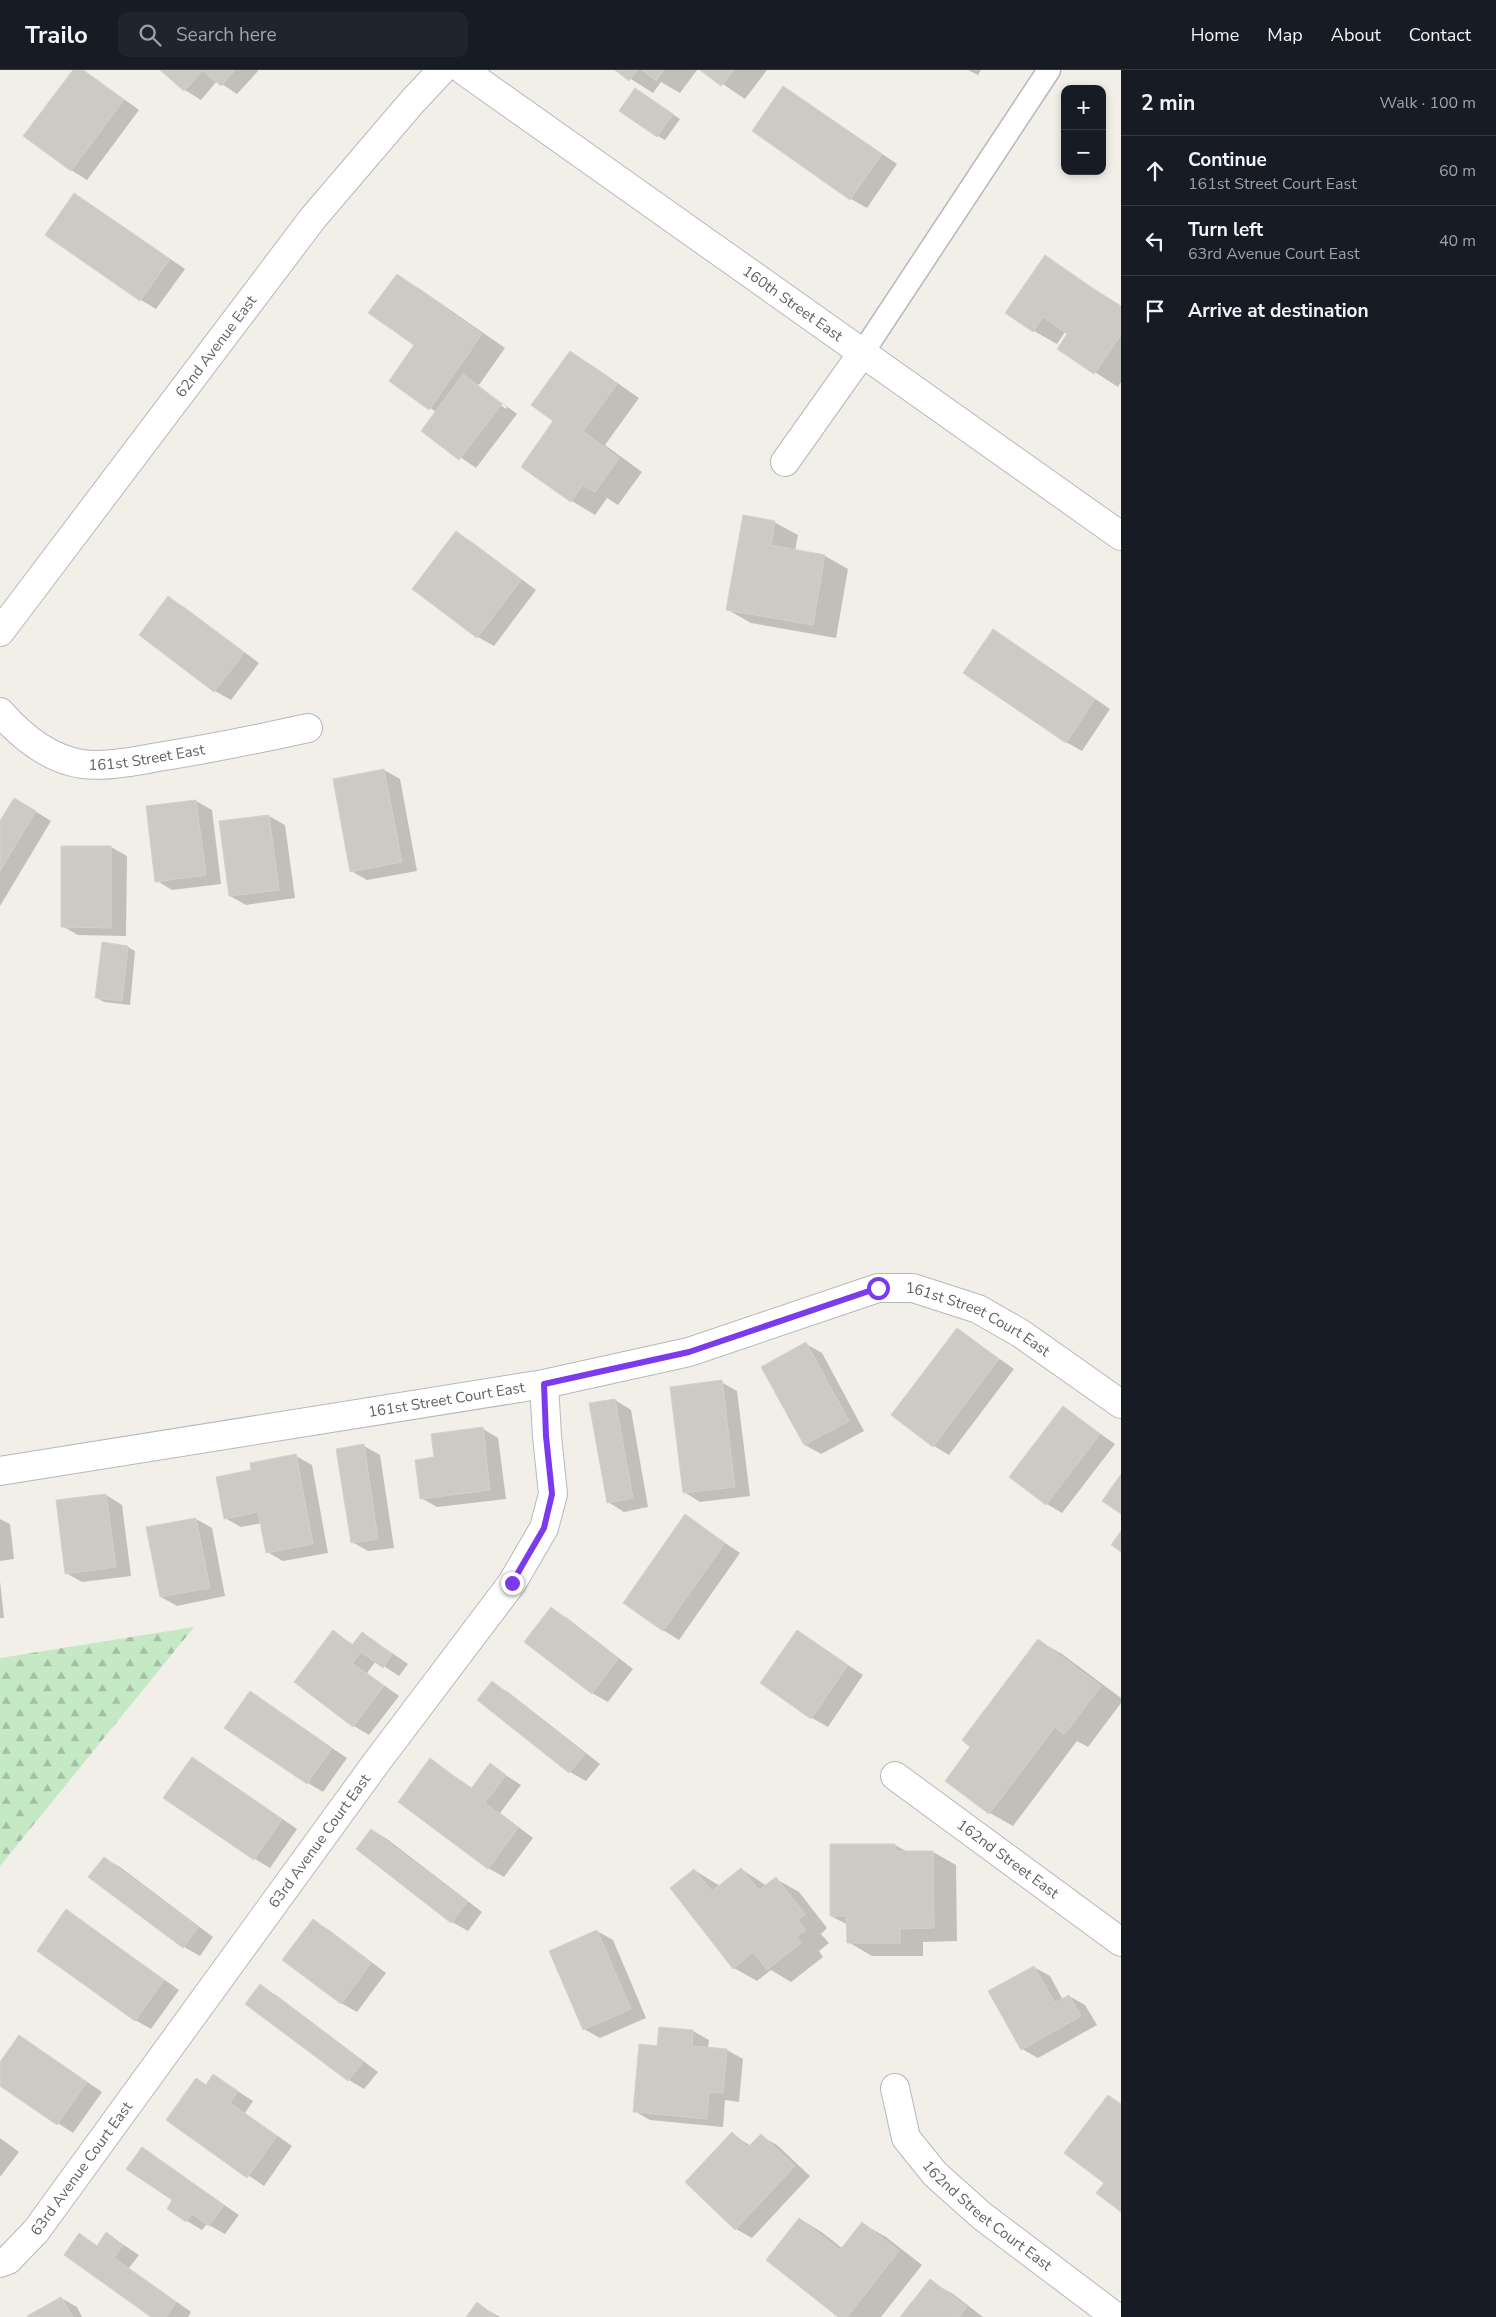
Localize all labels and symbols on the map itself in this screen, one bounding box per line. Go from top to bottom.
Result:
street label: 160th Street East [739,261,847,346]
street label: 62nd Avenue East [171,291,261,402]
street label: 161st Street East [88,739,207,775]
route start [867,1277,890,1300]
street label: 161st Street Court East [906,1278,1055,1361]
street label: 161st Street Court East [367,1377,527,1422]
route end [501,1572,524,1595]
street label: 63rd Avenue Court East [264,1769,375,1912]
street label: 162nd Street East [953,1815,1064,1903]
street label: 63rd Avenue Court East [26,2097,137,2240]
street label: 162nd Street Court East [918,2156,1057,2276]

